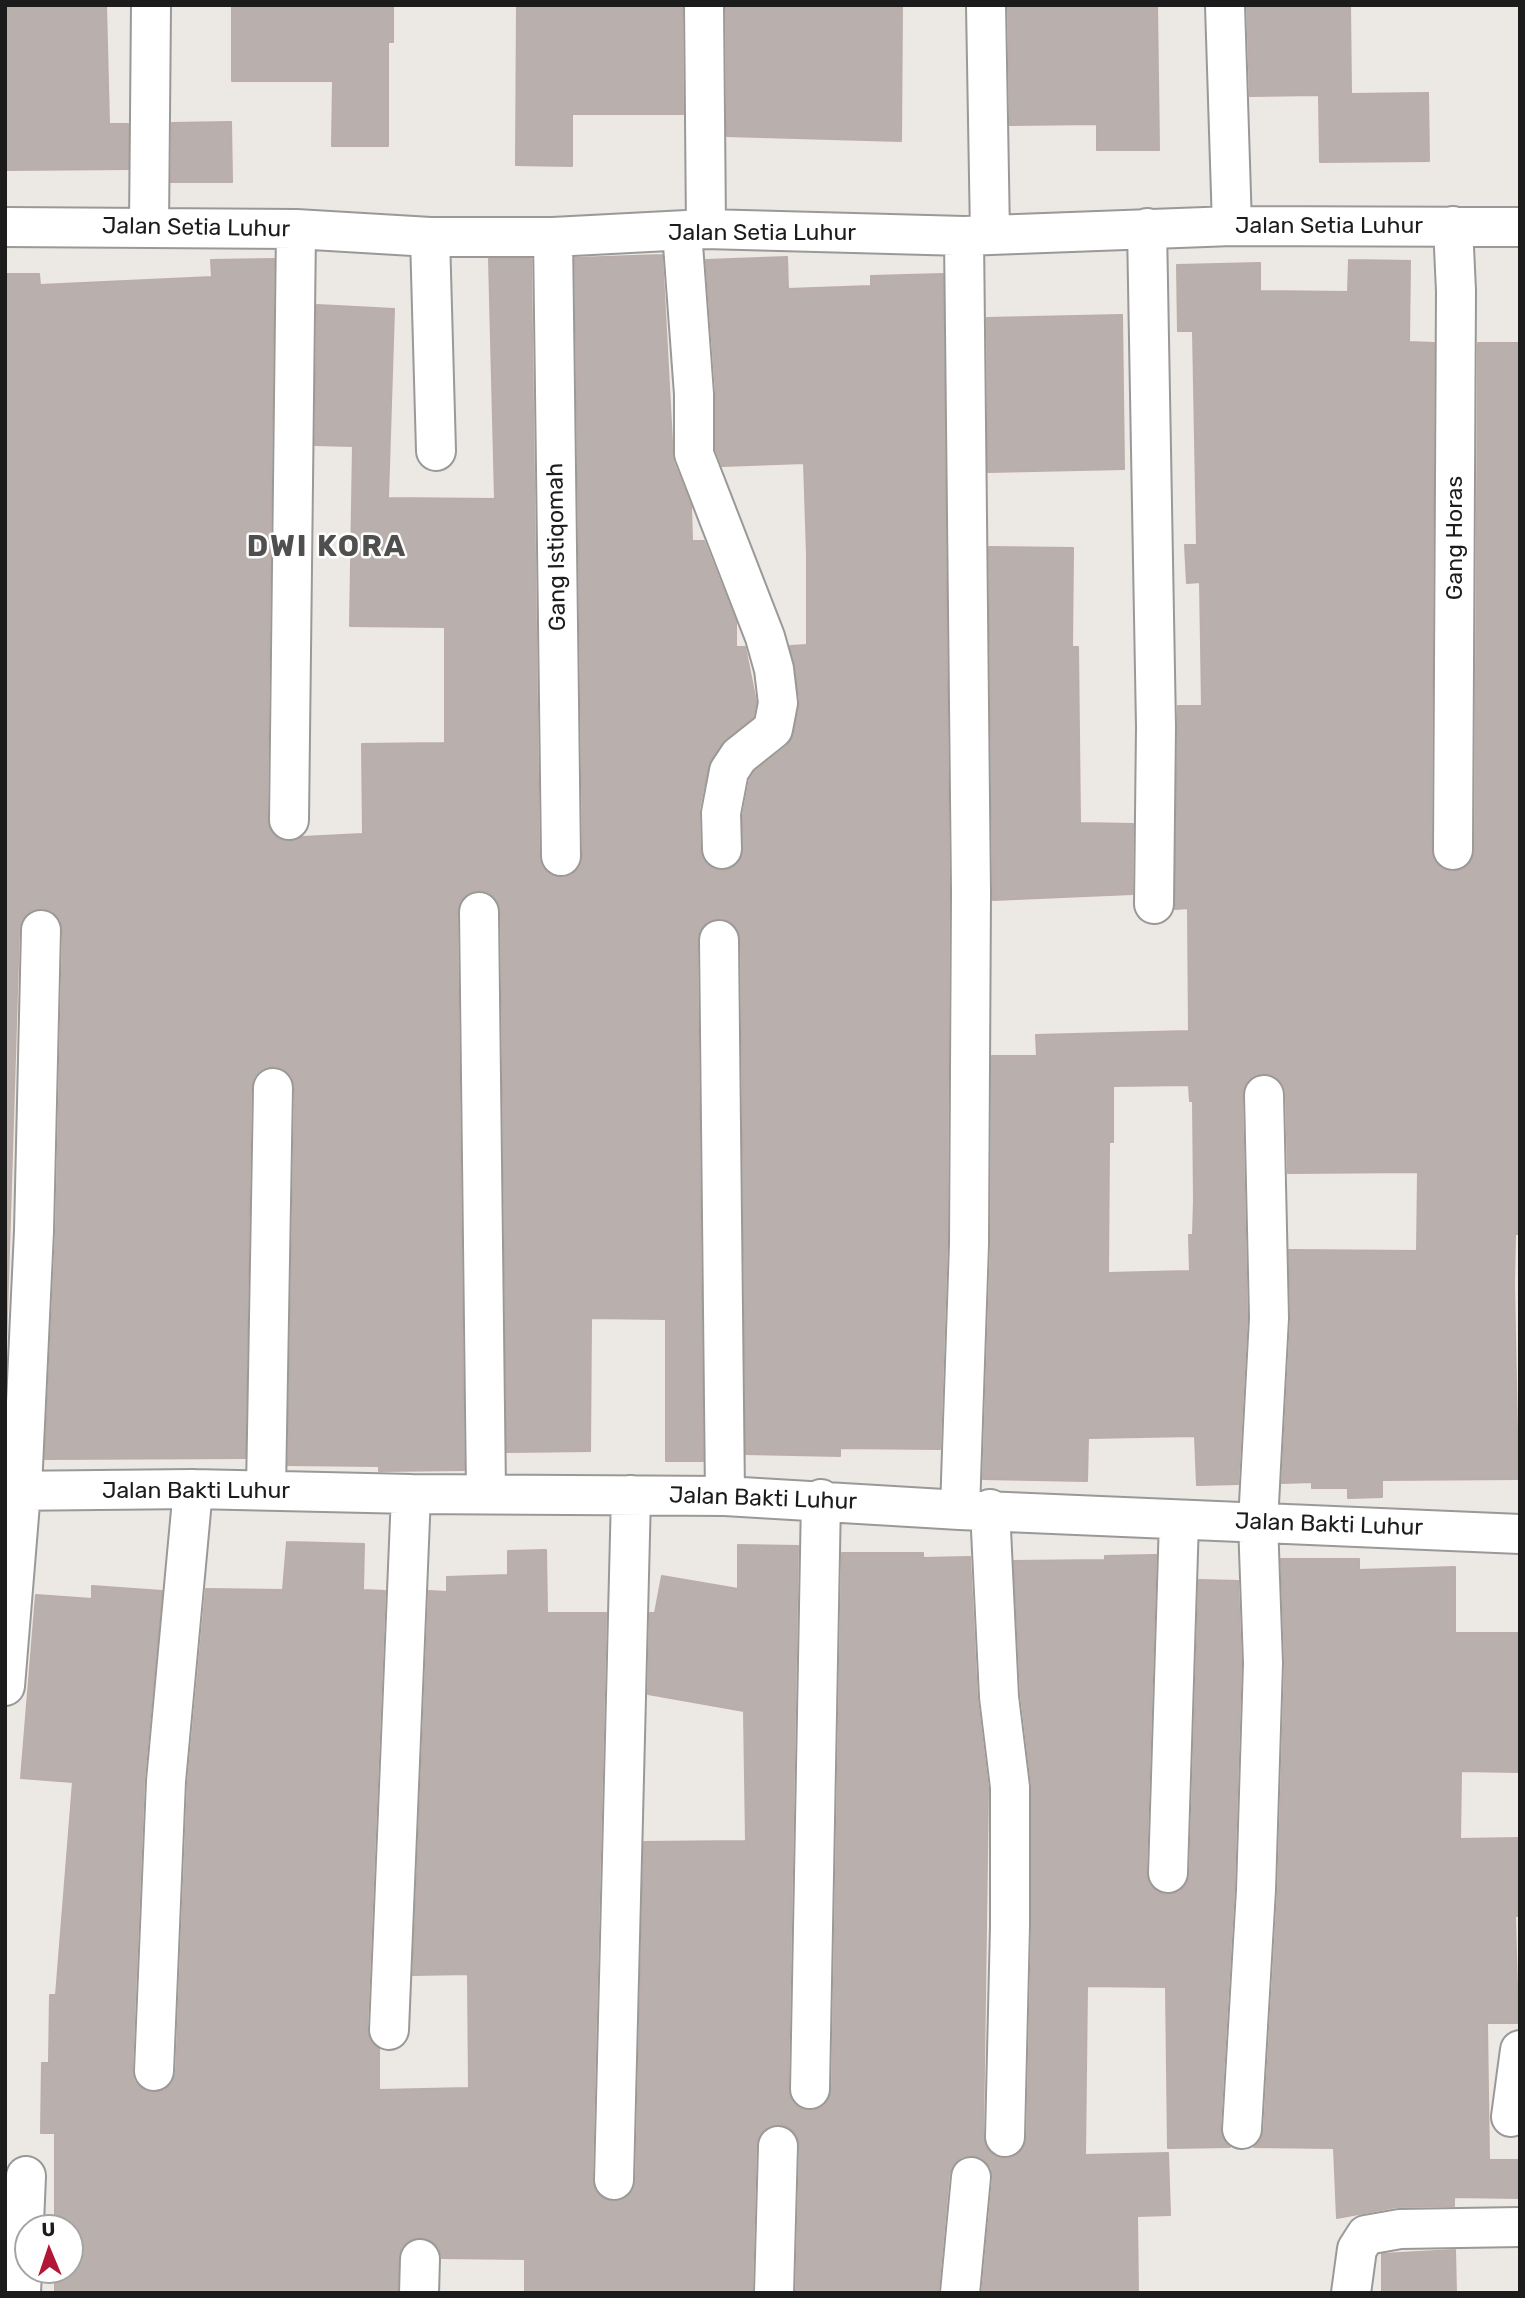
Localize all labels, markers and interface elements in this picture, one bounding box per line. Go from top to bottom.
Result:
street label: Jalan Setia Luhur [1235,212,1423,240]
street label: Jalan Setia Luhur [102,213,290,243]
street label: Jalan Setia Luhur [668,219,856,247]
street label: Gang Istiqomah [542,463,572,631]
street label: Gang Horas [1441,476,1469,600]
district label: DWI KORA [248,529,406,565]
street label: Jalan Bakti Luhur [102,1477,290,1505]
street label: Jalan Bakti Luhur [668,1482,858,1516]
street label: Jalan Bakti Luhur [1234,1508,1424,1542]
north arrow [14,2214,84,2284]
text: U [41,2218,56,2241]

